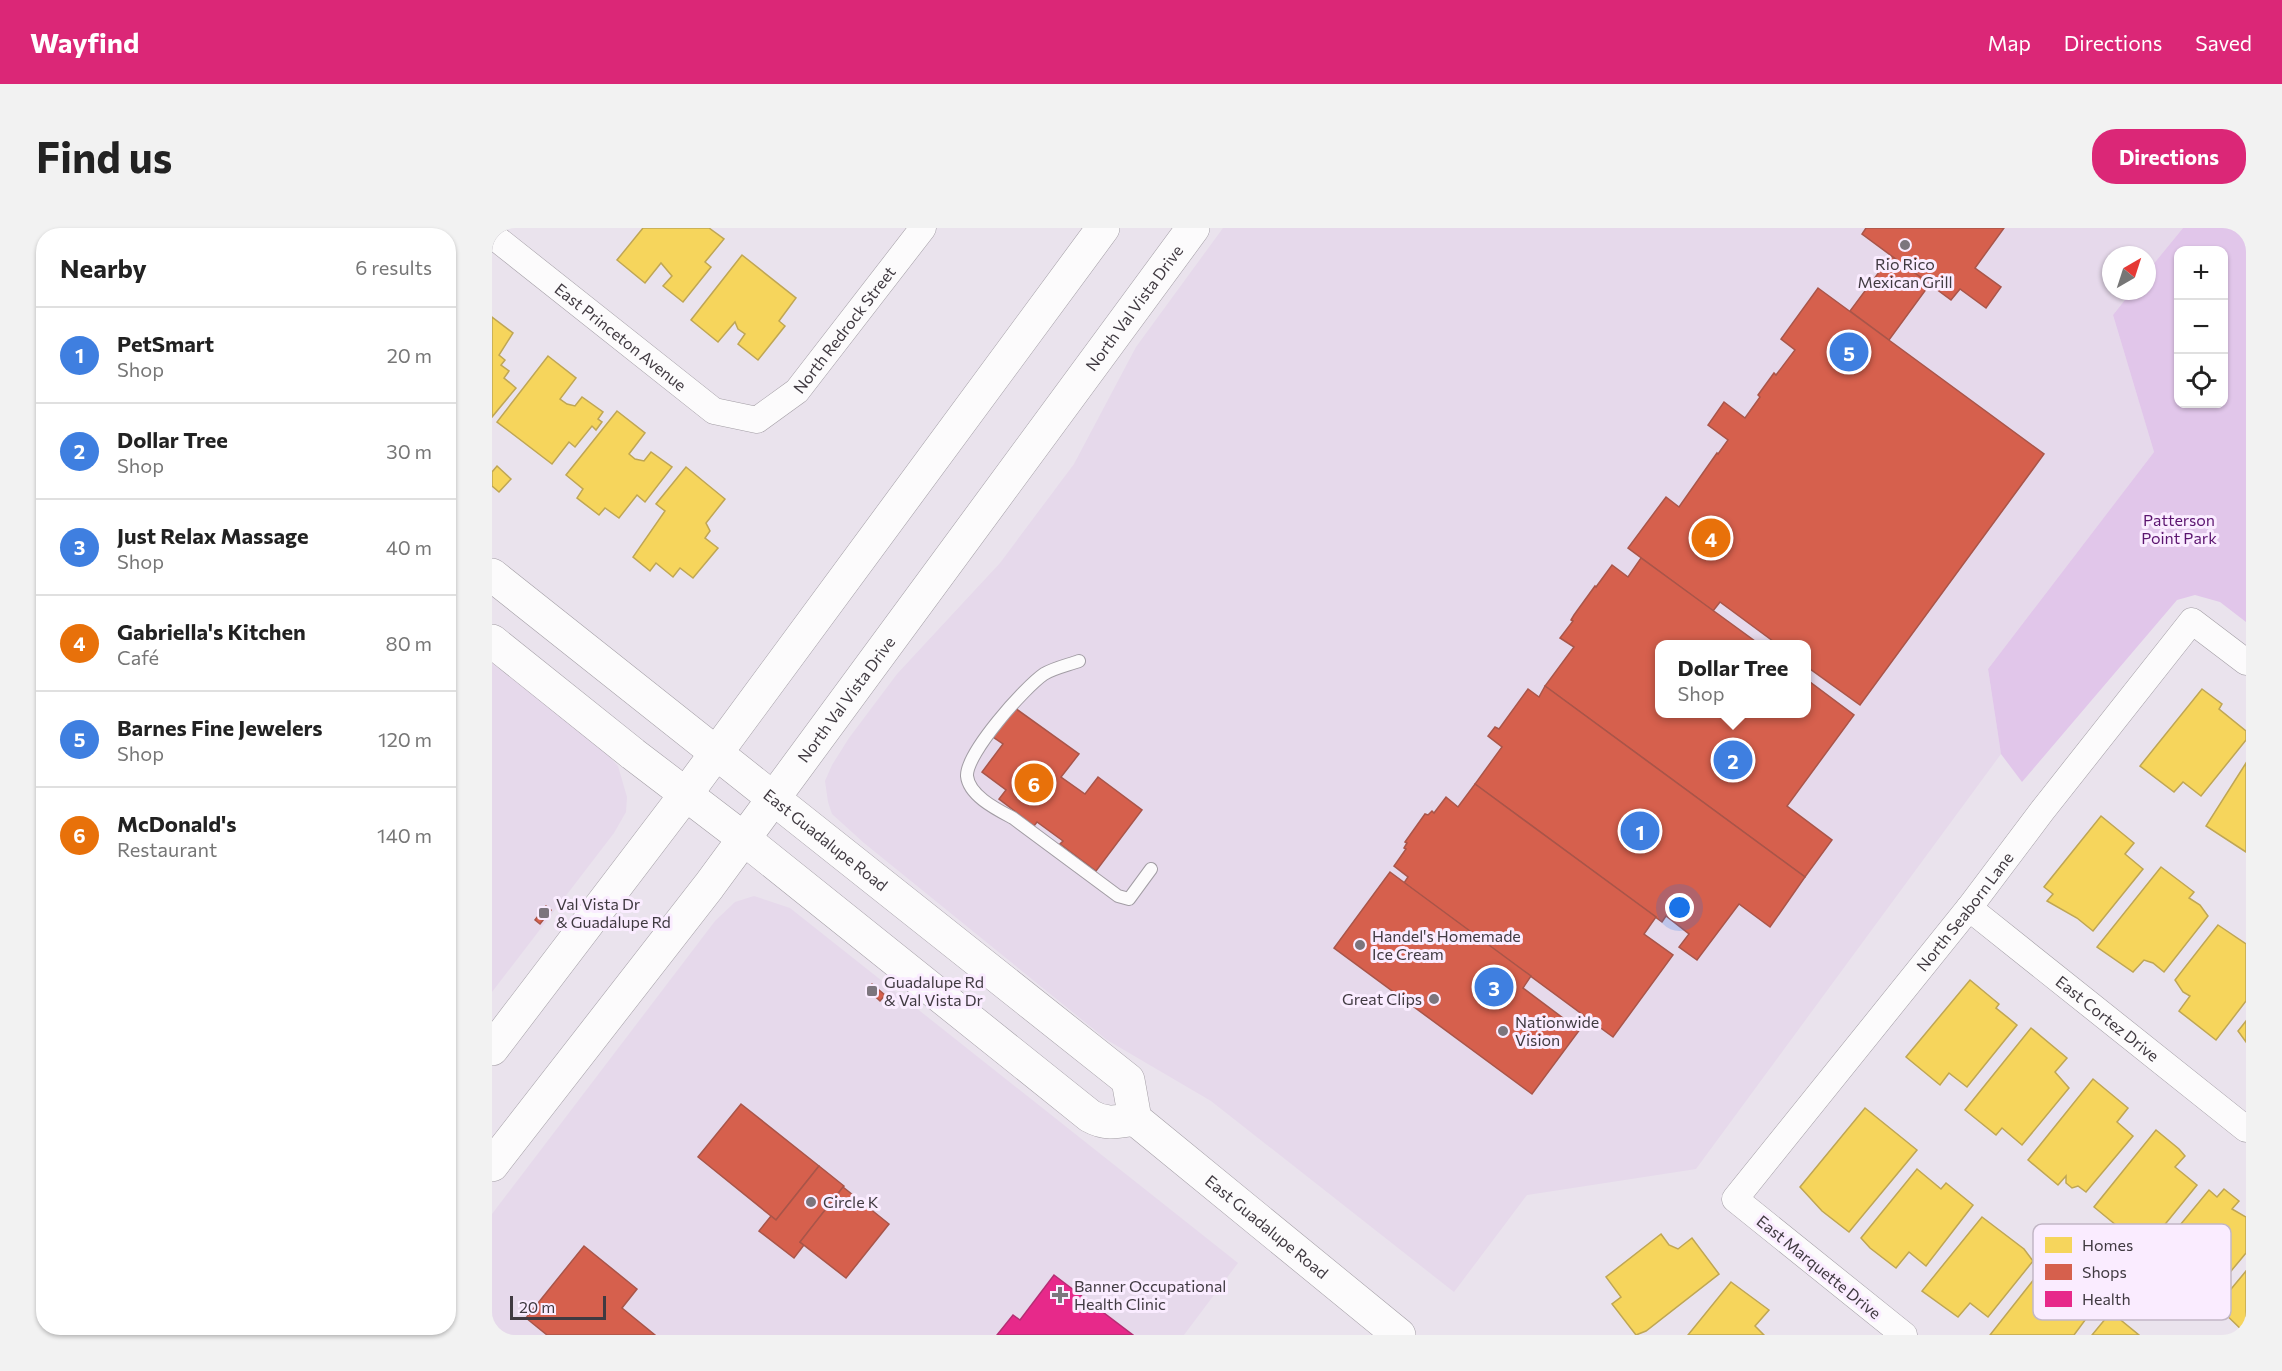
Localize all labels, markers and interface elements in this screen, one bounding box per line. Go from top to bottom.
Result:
text: Wayfind [30,25,139,59]
text: Map [1988,30,2031,55]
text: Directions [2064,30,2162,55]
text: Saved [2195,30,2252,55]
button: Directions [2092,129,2246,184]
text: Find us [36,130,172,182]
marker: Rio Rico Mexican Grill [1898,238,1912,252]
street label: North Val Vista Drive [1081,241,1186,374]
north arrow [2102,246,2156,300]
map controls [2174,246,2228,408]
button: + [2174,246,2228,300]
text: Nearby [60,252,147,283]
place label: Rio Rico Mexican Grill [1857,254,1953,291]
text: 6 results [355,255,432,279]
street label: North Redrock Street [789,262,899,397]
street label: East Princeton Avenue [551,279,690,394]
button: − [2174,300,2228,354]
text: PetSmart [117,330,214,357]
pin: 5 [1830,330,1868,374]
text: 1 [75,343,84,367]
text: 20 m [387,343,432,367]
button: locate [2174,354,2228,408]
text: Shop [117,357,164,381]
text: Dollar Tree [117,426,228,453]
text: 2 [74,439,85,463]
text: 30 m [386,439,432,463]
text: Shop [117,453,164,477]
park label: Patterson Point Park [2141,510,2217,547]
pin: 4 [1692,516,1730,560]
text: Just Relax Massage [117,522,309,549]
text: 3 [74,535,85,559]
text: 40 m [386,535,432,559]
text: Shop [117,549,164,573]
text: Gabriella's Kitchen [117,618,306,645]
text: 4 [73,631,86,655]
text: 80 m [386,631,432,655]
street label: North Val Vista Drive [793,632,898,766]
popup [1655,640,1811,718]
text: Café [117,645,159,669]
text: Dollar Tree [1678,654,1788,681]
text: Shop [1678,681,1725,705]
text: Barnes Fine Jewelers [117,714,323,741]
text: 5 [74,727,85,751]
text: 120 m [378,727,432,751]
pin: 2 [1714,738,1752,782]
text: Shop [117,741,164,765]
pin: 6 [1014,760,1054,806]
street label: East Guadalupe Road [760,785,892,894]
pin: 1 [1620,808,1660,854]
text: McDonald's [117,810,236,837]
text: 6 [73,823,86,847]
text: 140 m [377,823,432,847]
text: Restaurant [117,837,217,861]
street label: North Seaborn Lane [1912,848,2017,975]
your location [1665,893,1694,922]
place label: Val Vista Dr & Guadalupe Rd [556,894,671,931]
marker: Val Vista Dr & Guadalupe Rd [537,906,551,920]
place label: Handel's Homemade Ice Cream [1372,926,1521,963]
marker: Handel's Homemade Ice Cream [1353,938,1367,952]
pin: 3 [1474,964,1514,1010]
street label: East Cortez Drive [2052,971,2163,1065]
place label: Guadalupe Rd & Val Vista Dr [884,972,984,1009]
marker: Guadalupe Rd & Val Vista Dr [865,984,879,998]
place label: Great Clips [1342,989,1422,1008]
marker: Great Clips [1427,992,1441,1006]
place label: Nationwide Vision [1515,1012,1599,1049]
marker: Nationwide Vision [1496,1024,1510,1038]
street label: East Guadalupe Road [1202,1171,1332,1282]
place label: Circle K [823,1192,879,1211]
marker: Circle K [804,1195,818,1209]
street label: East Marquette Drive [1753,1211,1885,1322]
legend [2033,1224,2231,1320]
text: Homes [2082,1235,2133,1254]
text: Shops [2082,1262,2127,1281]
place label: Banner Occupational Health Clinic [1074,1276,1226,1313]
marker: Banner Occupational Health Clinic [1051,1286,1069,1304]
text: Health [2082,1289,2131,1308]
scale bar [510,1293,606,1320]
text: 20 m [519,1297,555,1316]

